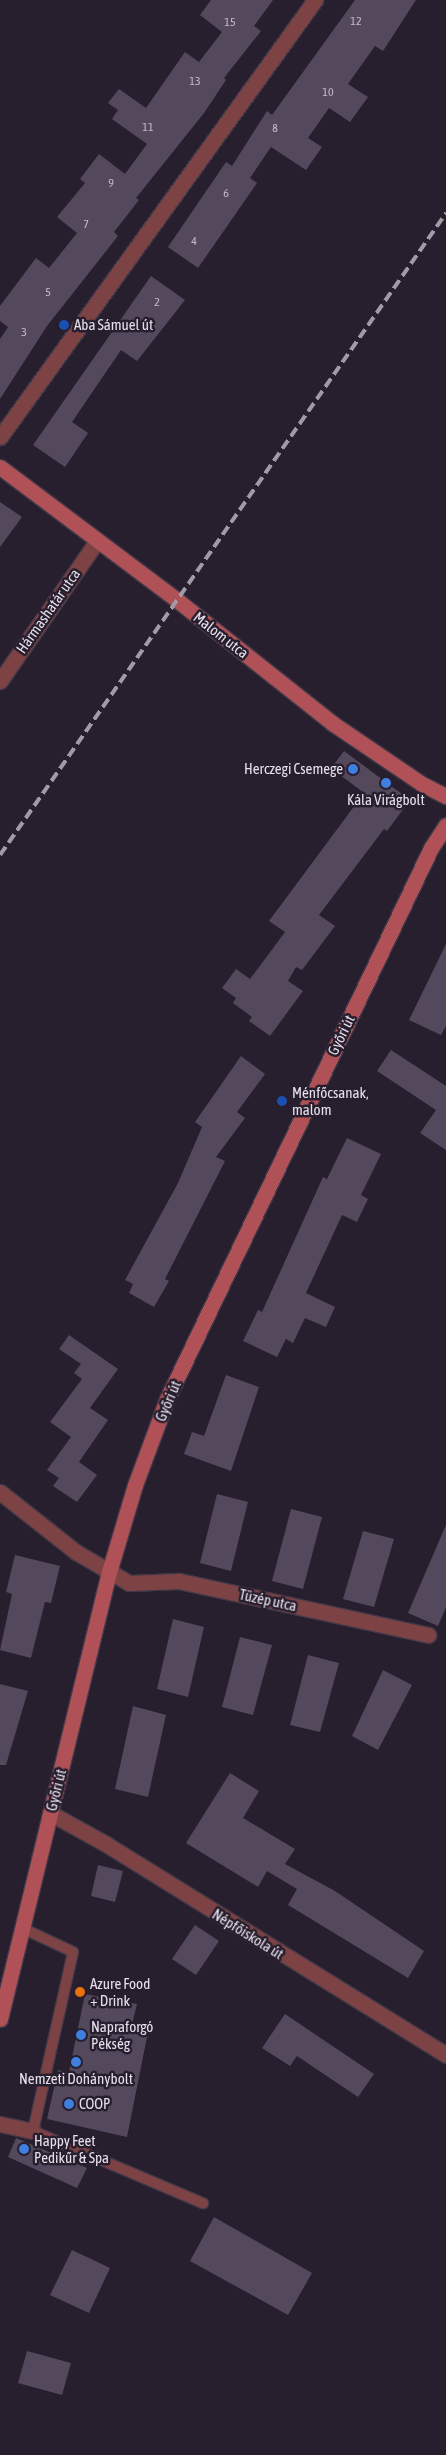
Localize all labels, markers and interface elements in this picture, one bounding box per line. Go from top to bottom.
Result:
house number: 12 [350,15,362,29]
house number: 15 [224,16,236,30]
house number: 13 [189,75,201,89]
house number: 10 [322,86,334,100]
house number: 11 [142,121,154,135]
house number: 8 [272,122,278,136]
house number: 9 [108,177,114,191]
house number: 6 [223,187,229,201]
house number: 7 [83,218,89,232]
house number: 4 [191,235,197,249]
house number: 5 [45,286,51,300]
house number: 2 [154,296,160,310]
place label: Aba Sámuel út [74,316,153,334]
marker: Aba Sámuel út [58,319,70,331]
house number: 3 [21,326,27,340]
street label: Hármashatár utca [12,565,84,657]
street label: Malom utca [190,608,252,662]
place label: Herczegi Csemege [244,760,343,778]
marker: Herczegi Csemege [347,763,359,775]
marker: Kála Virágbolt [380,777,392,789]
place label: Kála Virágbolt [347,791,425,809]
street label: Győri út [324,1012,358,1058]
place label: Ménfőcsanak, malom [292,1083,369,1118]
marker: Ménfőcsanak, malom [276,1095,288,1107]
street label: Győri út [151,1378,185,1424]
street label: Tüzép utca [238,1585,298,1615]
street label: Győri út [42,1767,70,1813]
street label: Népfőiskola út [209,1905,287,1963]
place label: Azure Food + Drink [90,1974,150,2009]
marker: Azure Food + Drink [74,1986,86,1998]
place label: Napraforgó Pékség [91,2017,153,2052]
marker: Napraforgó Pékség [75,2029,87,2041]
marker: Nemzeti Dohánybolt [70,2056,82,2068]
place label: Nemzeti Dohánybolt [19,2070,133,2088]
place label: COOP [79,2095,110,2113]
marker: COOP [63,2098,75,2110]
place label: Happy Feet Pedikűr & Spa [34,2131,109,2166]
marker: Happy Feet Pedikűr & Spa [18,2143,30,2155]

